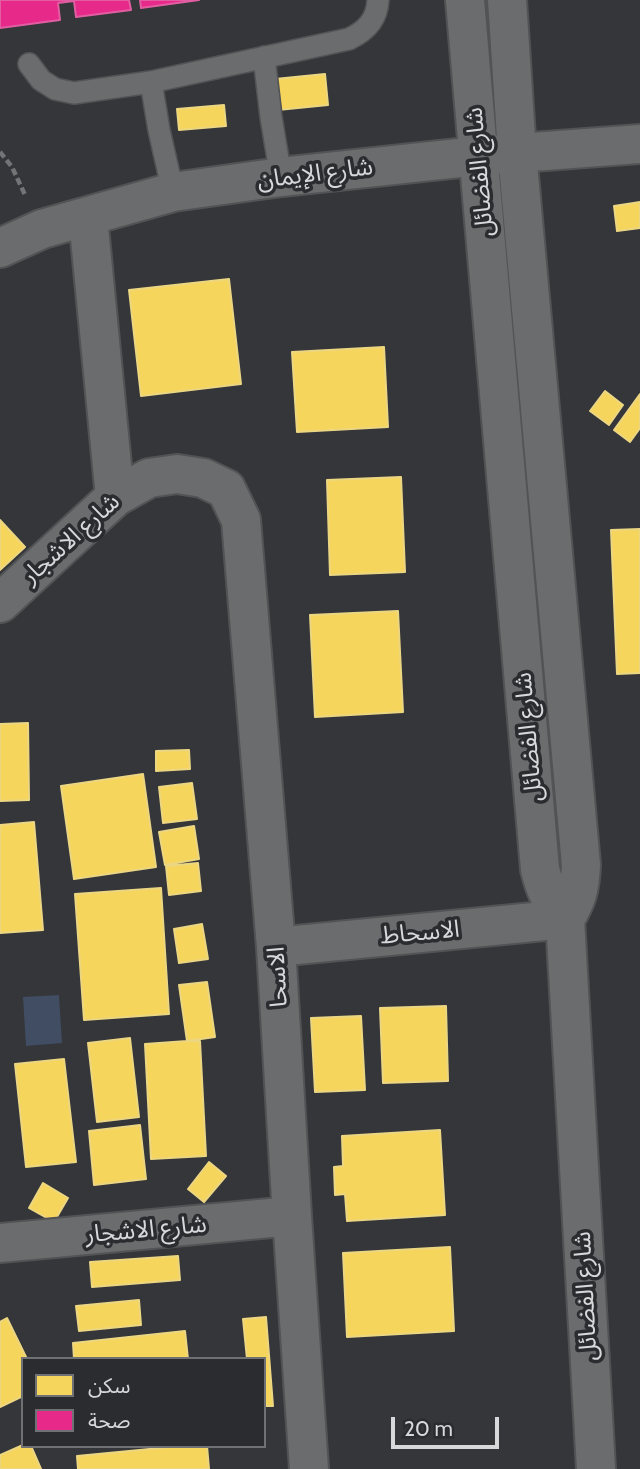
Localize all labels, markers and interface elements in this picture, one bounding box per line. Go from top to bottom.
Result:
street label: شارع الفضائل [460,106,500,238]
street label: شارع الإيمان [256,153,374,195]
street label: شارع الاشجار [16,488,126,590]
street label: شارع الفضائل [509,671,549,803]
street label: الاسحاط [379,915,461,951]
street label: الاسحا [262,946,294,1008]
street label: شارع الاشجار [84,1210,208,1250]
street label: شارع الفضائل [568,1230,604,1362]
legend [21,1357,266,1448]
text: سكن [88,1373,130,1398]
scale bar [395,1402,504,1446]
text: صحة [88,1408,131,1433]
text: 20 m [404,1416,453,1441]

